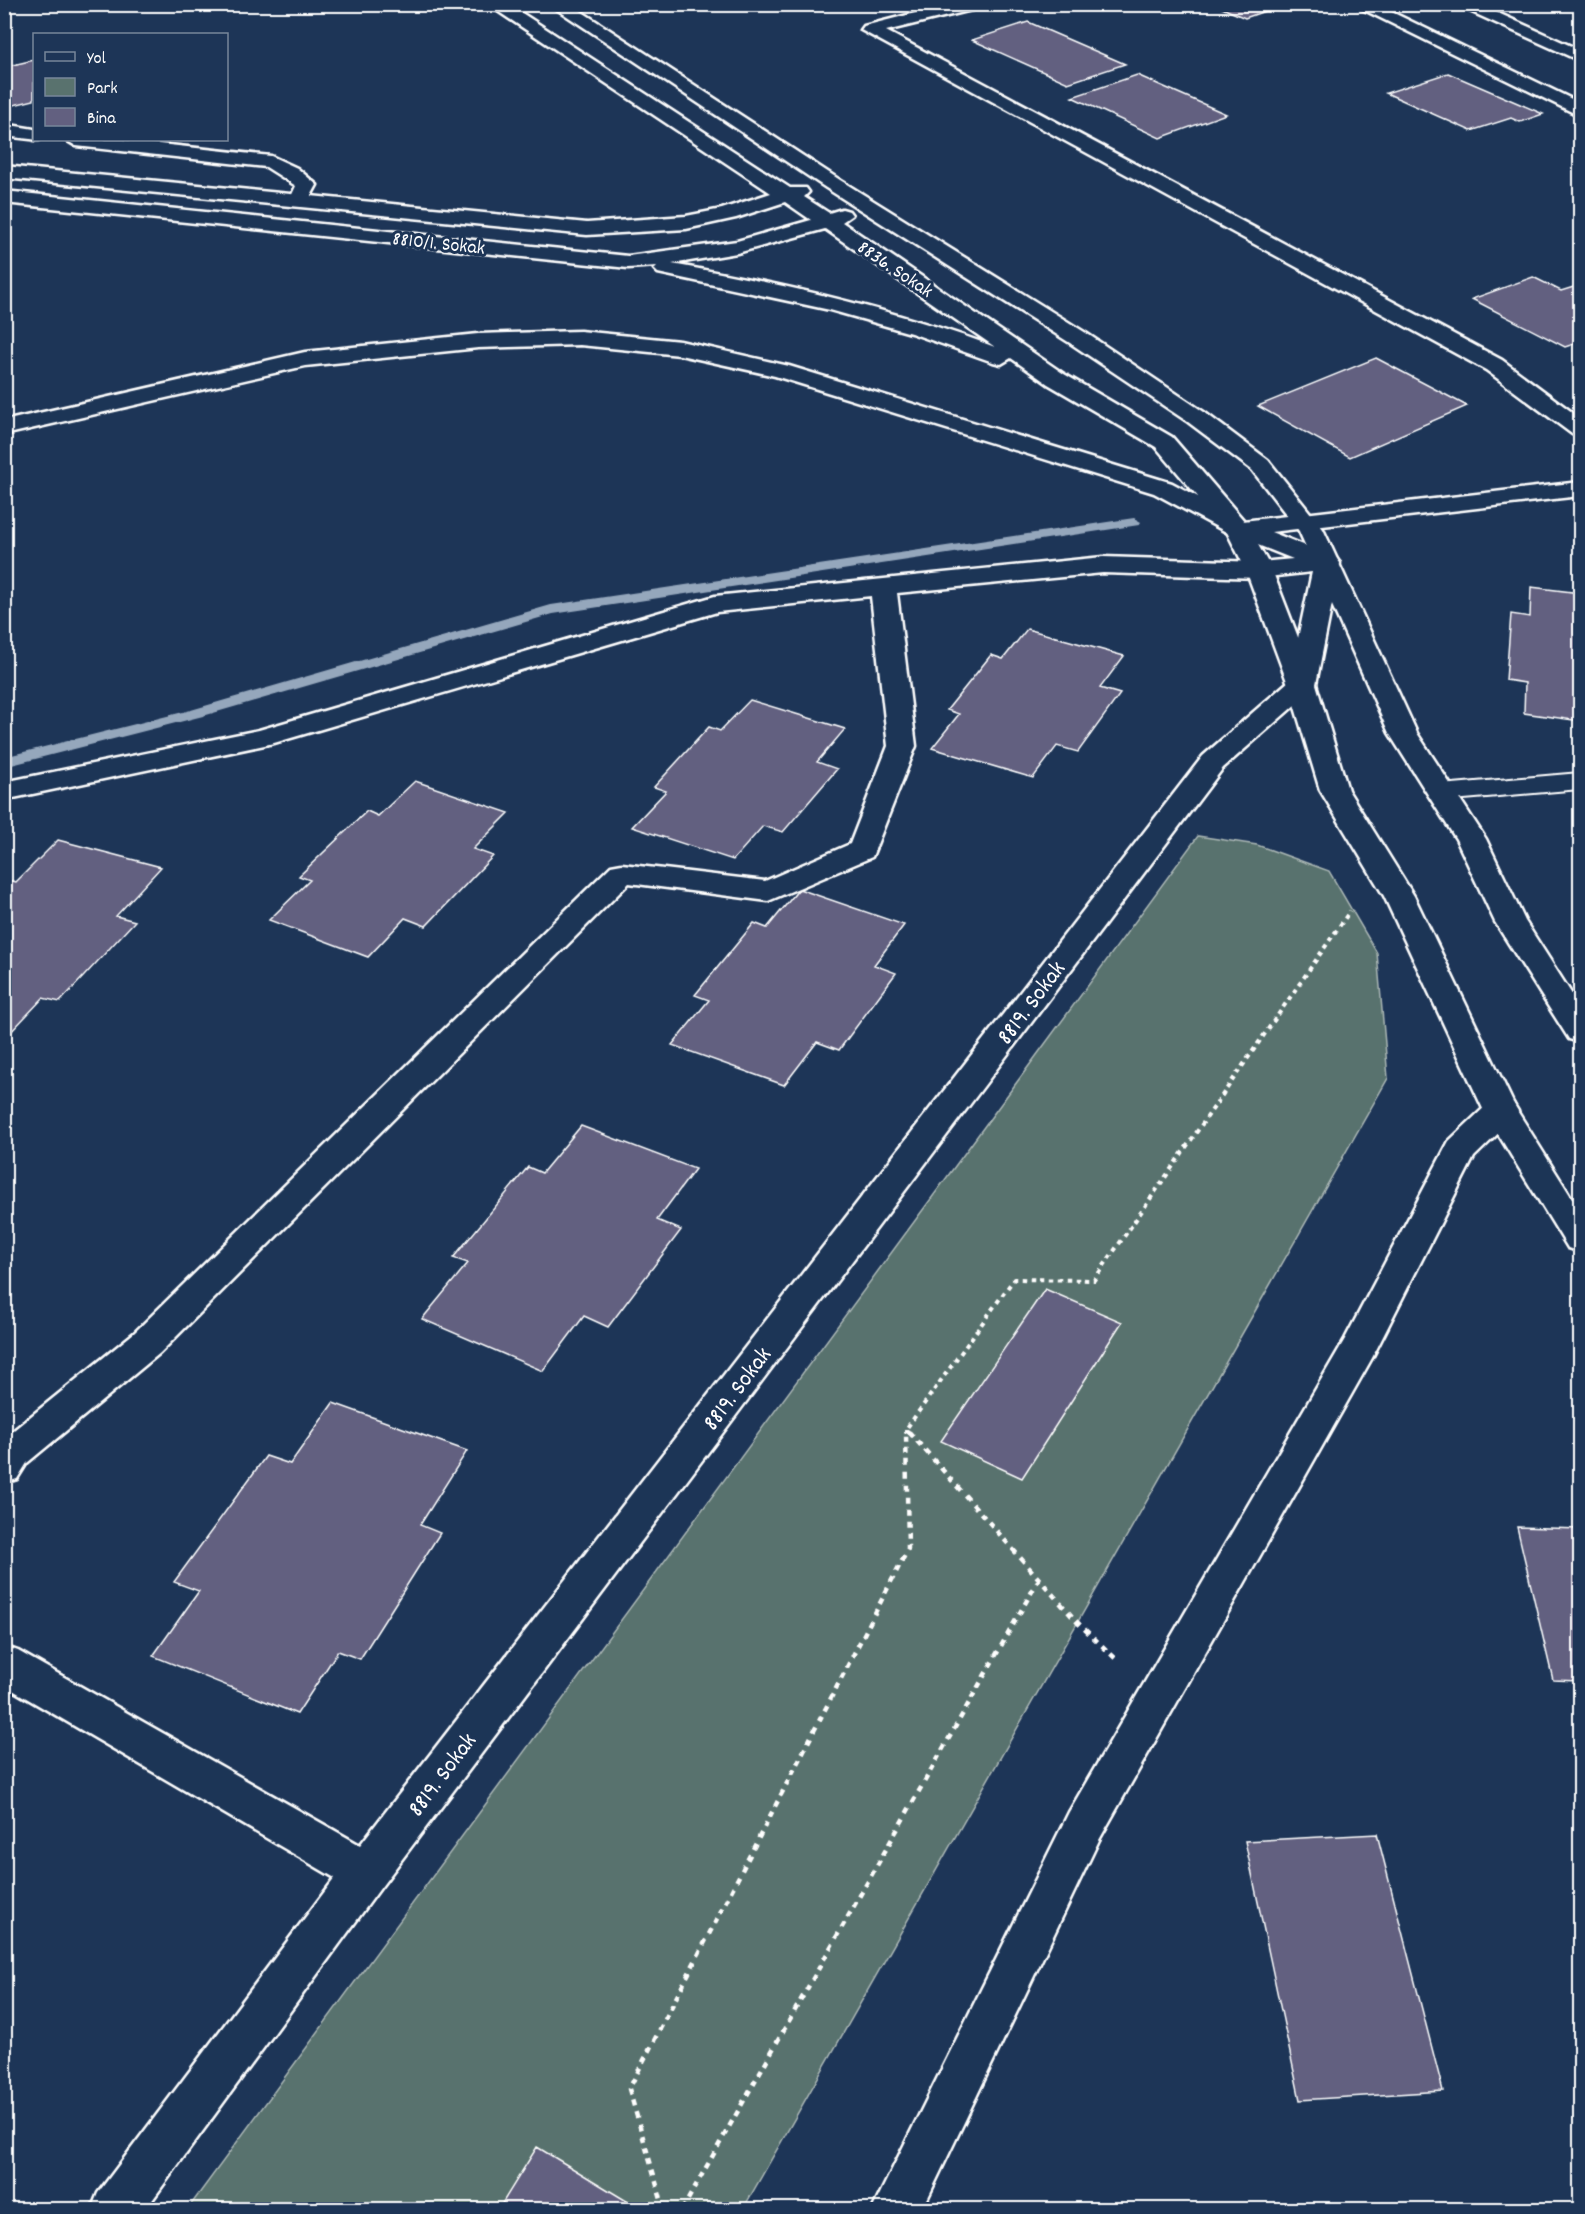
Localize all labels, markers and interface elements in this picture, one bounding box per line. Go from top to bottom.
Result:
legend [33,33,228,141]
text: Yol [87,47,107,72]
text: Park [87,77,118,102]
text: Bina [87,107,116,132]
street label: 8810/1. Sokak [391,226,486,264]
street label: 8836. Sokak [851,235,938,306]
street label: 8819. Sokak [990,955,1075,1053]
street label: 8819. Sokak [696,1341,781,1439]
street label: 8819. Sokak [401,1727,486,1825]

